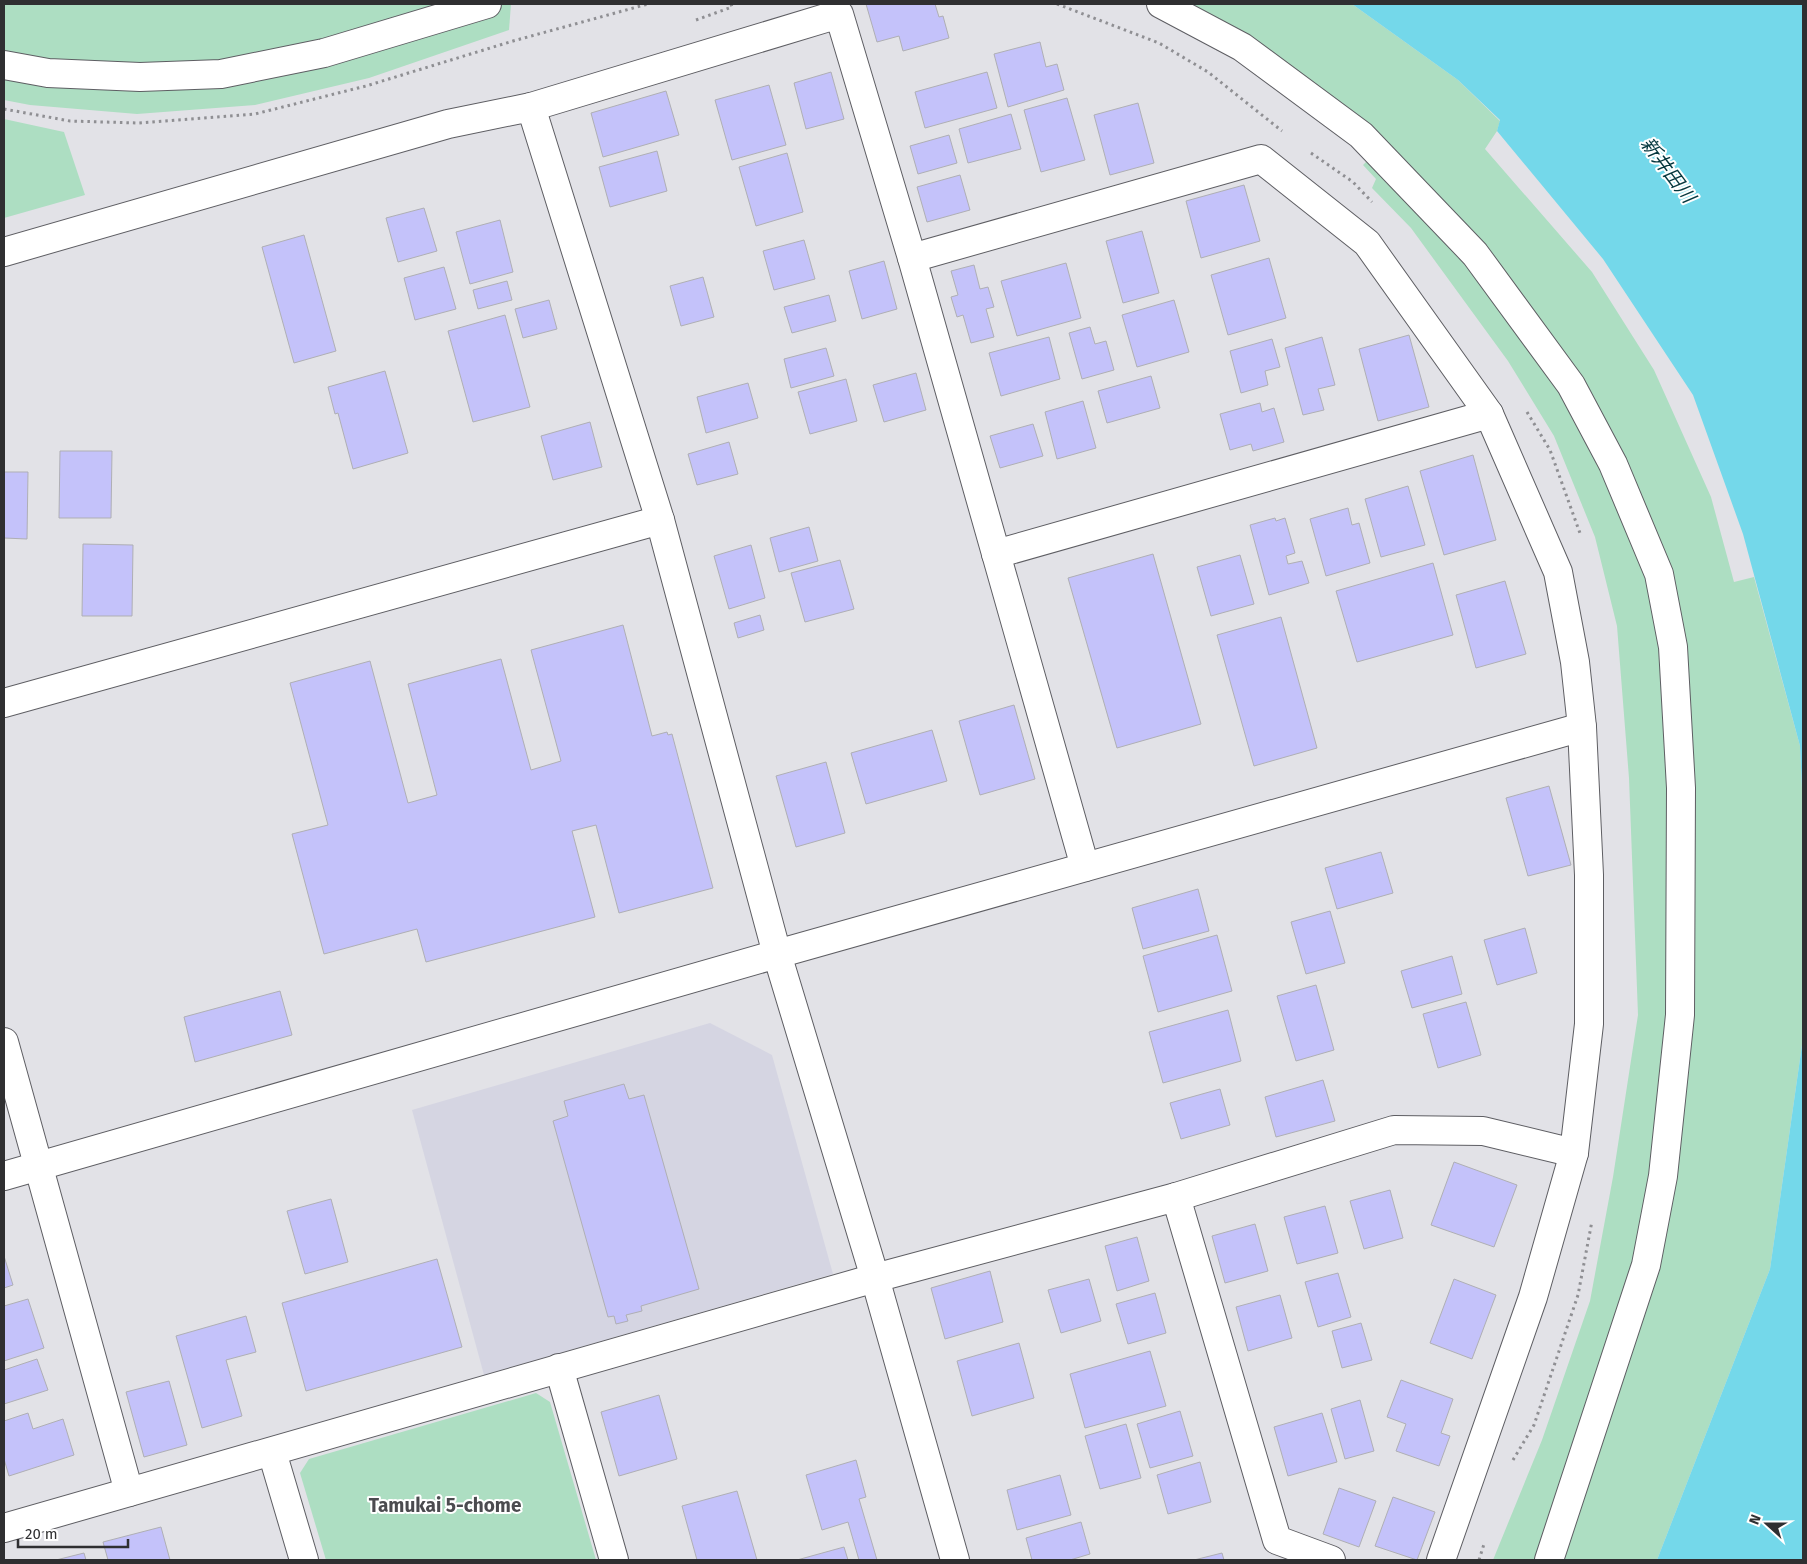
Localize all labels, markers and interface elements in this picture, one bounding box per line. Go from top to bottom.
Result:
water label: 新井田川 [1636,133,1701,209]
district label: Tamukai 5-chome [369,1494,521,1517]
north arrow [1742,1499,1792,1549]
text: N [1746,1512,1765,1527]
scale bar [18,1516,128,1548]
text: 20 m [25,1525,58,1543]

